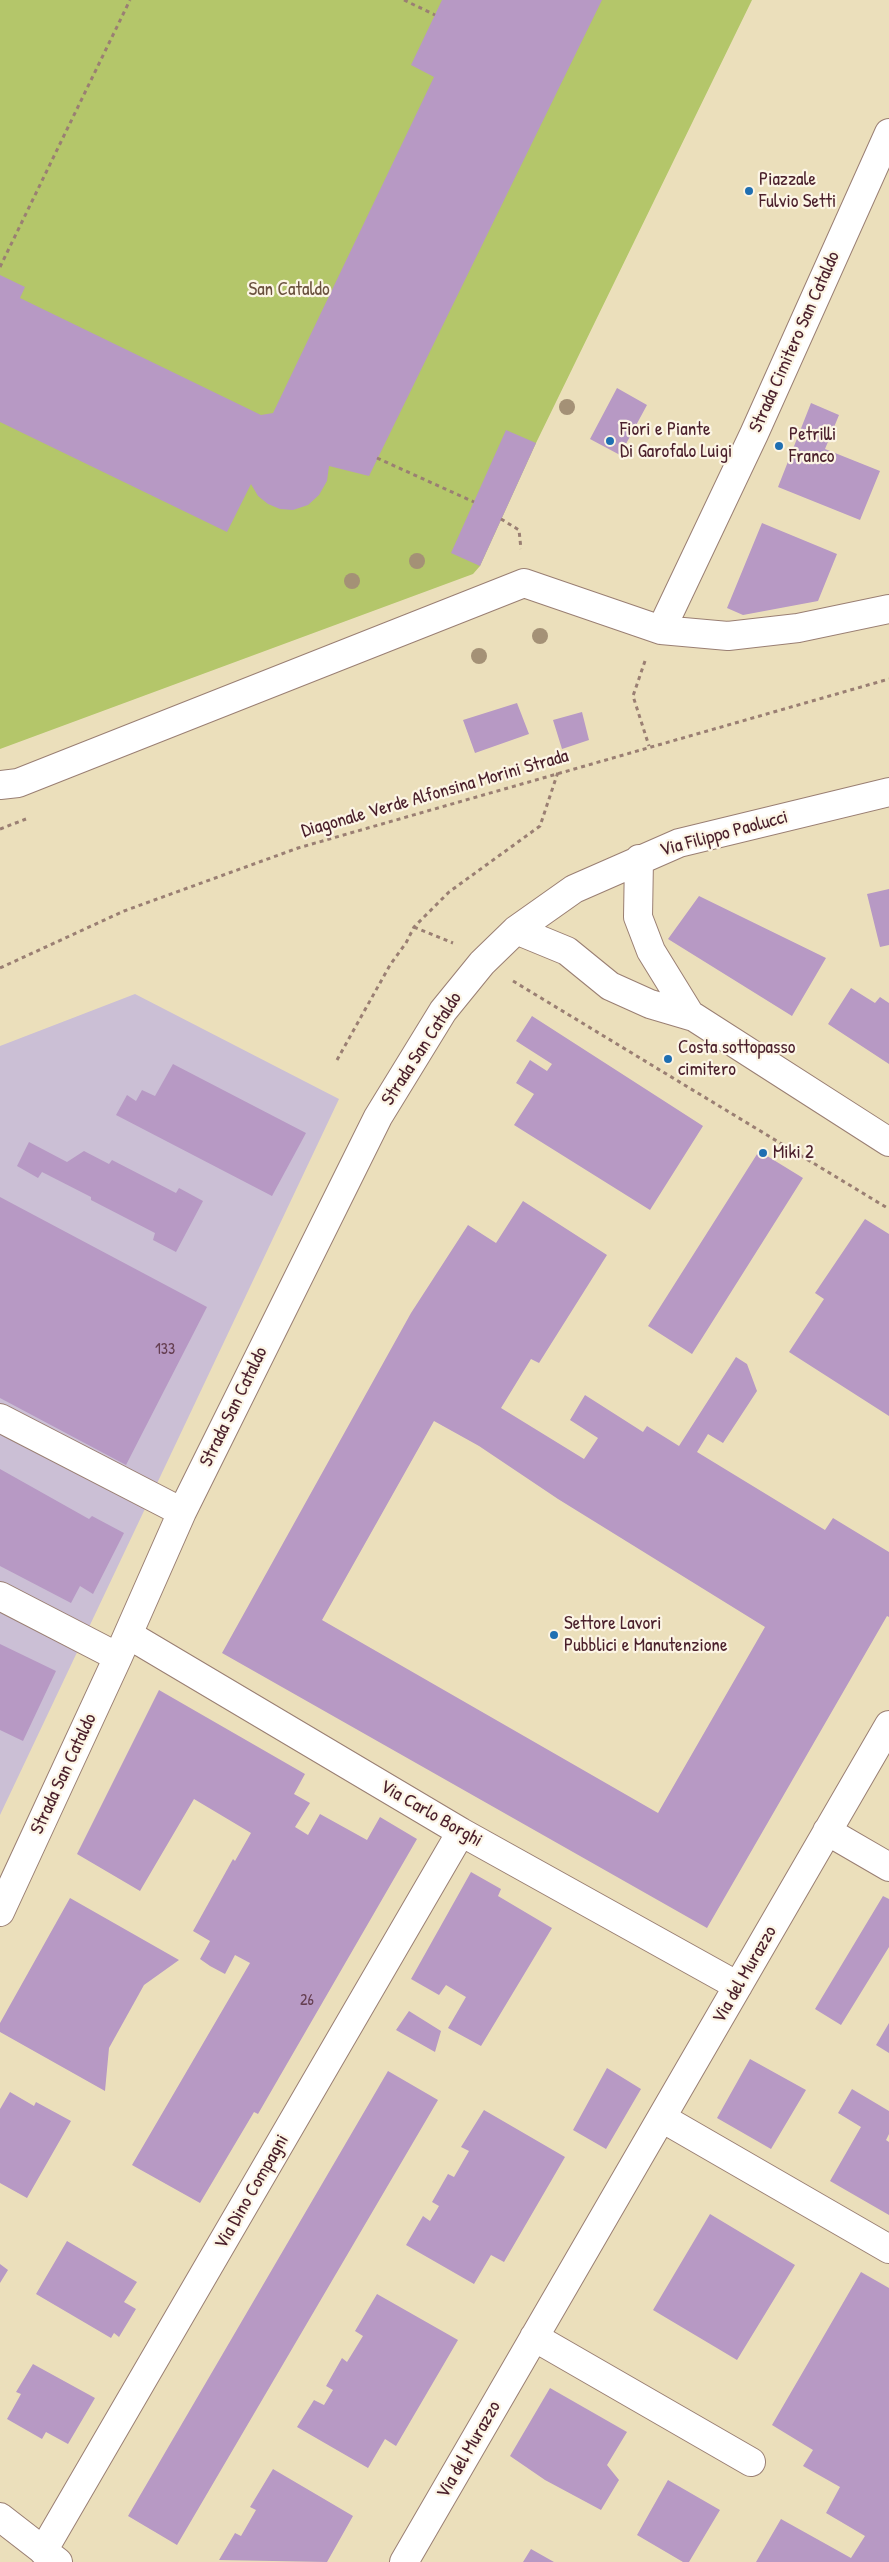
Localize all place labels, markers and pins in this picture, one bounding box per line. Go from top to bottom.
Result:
place label: Piazzale Fulvio Setti [759,169,836,213]
marker: Piazzale Fulvio Setti [743,185,755,197]
place label: Fiori e Piante Di Garofalo Luigi [620,419,732,463]
place label: Petrilli Franco [789,424,836,468]
marker: Fiori e Piante Di Garofalo Luigi [604,435,616,447]
marker: Petrilli Franco [773,440,785,452]
place label: Costa sottopasso cimitero [678,1037,795,1081]
marker: Costa sottopasso cimitero [662,1053,674,1065]
place label: Miki 2 [773,1142,814,1164]
marker: Miki 2 [757,1147,769,1159]
place label: Settore Lavori Pubblici e Manutenzione [564,1613,727,1657]
marker: Settore Lavori Pubblici e Manutenzione [548,1629,560,1641]

